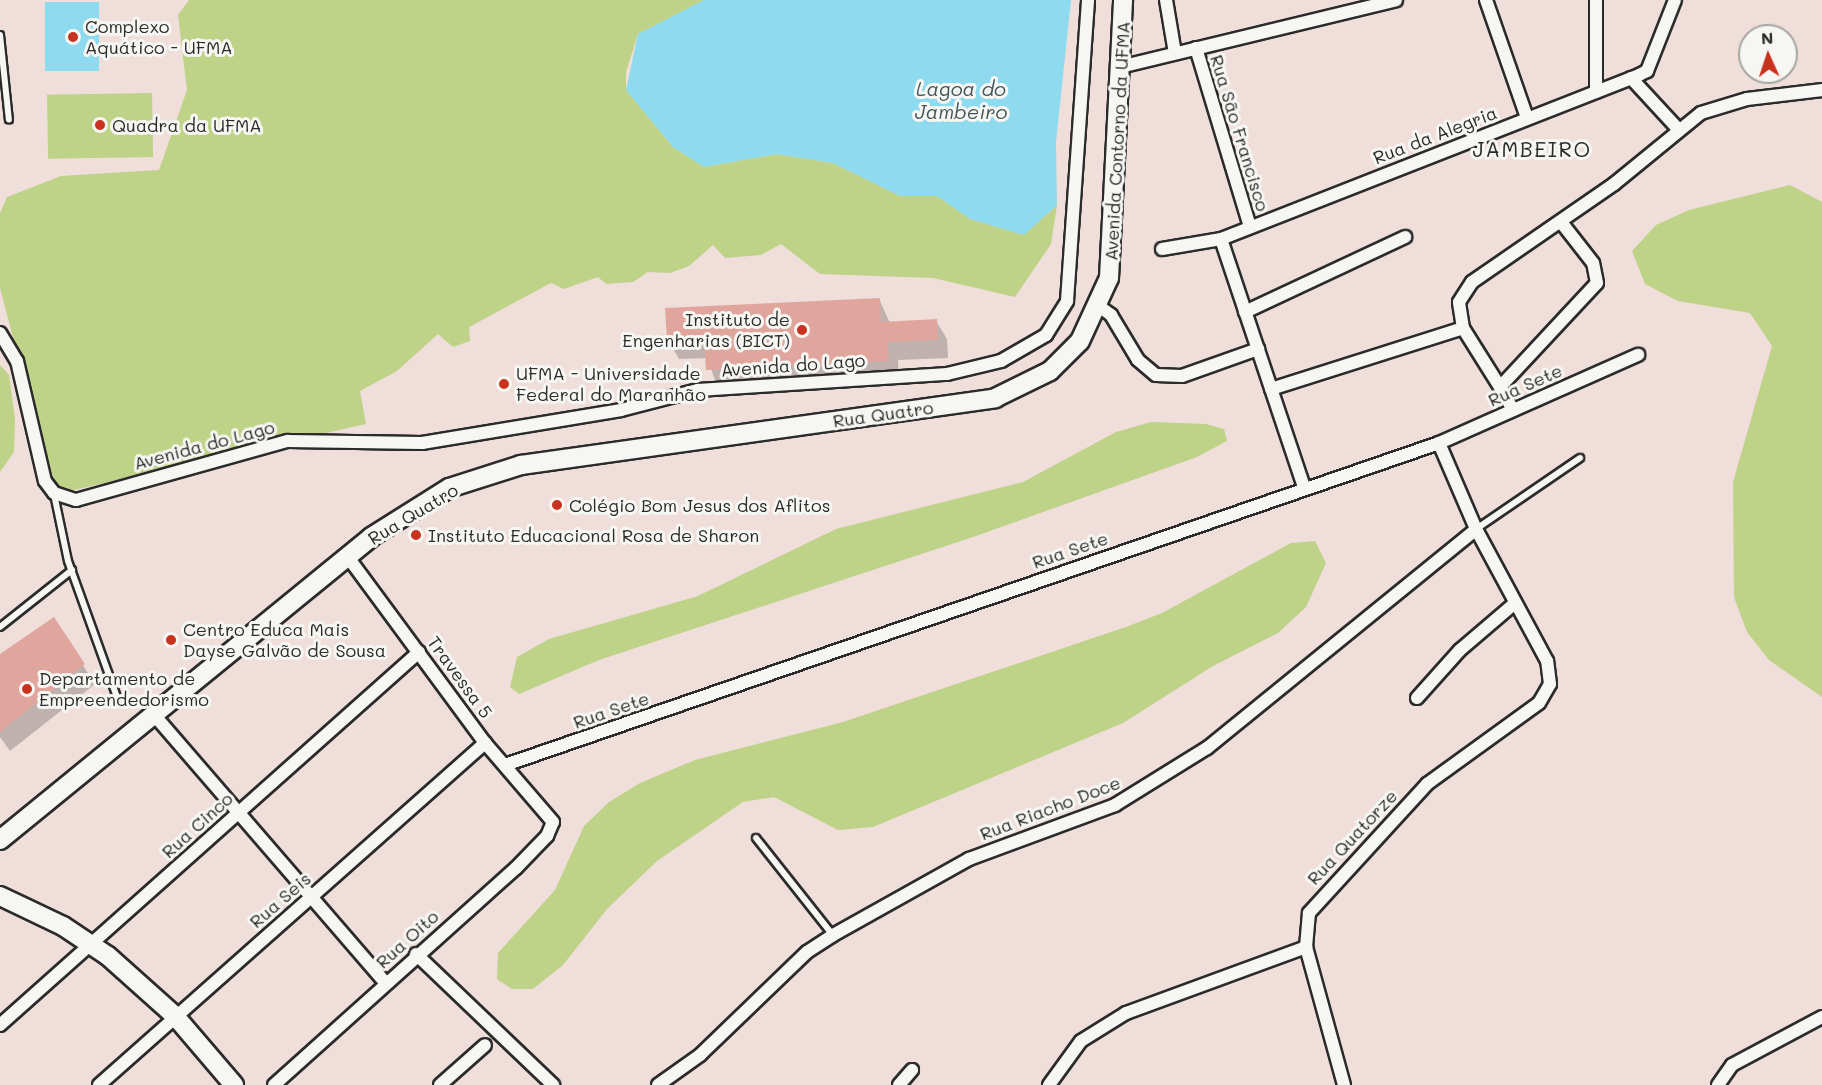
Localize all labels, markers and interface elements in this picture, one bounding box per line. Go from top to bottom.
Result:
place label: Complexo Aquático - UFMA [85,16,233,58]
street label: Avenida Contorno da UFMA [1100,21,1134,261]
north arrow [1738,24,1798,84]
text: N [1761,27,1774,48]
marker: Complexo Aquático - UFMA [66,30,80,44]
street label: Rua São Francisco [1206,52,1274,214]
water label: Lagoa do Jambeiro [915,76,1007,123]
street label: Rua da Alegria [1370,101,1500,169]
place label: Quadra da UFMA [112,114,262,136]
marker: Quadra da UFMA [93,118,107,132]
district label: JAMBEIRO [1472,136,1592,162]
place label: Instituto de Engenharias (BICT) [622,309,790,352]
marker: Instituto de Engenharias (BICT) [795,323,809,337]
street label: Avenida do Lago [720,349,866,381]
street label: Rua Sete [1485,359,1565,411]
place label: UFMA - Universidade Federal do Maranhão [516,363,706,406]
marker: UFMA - Universidade Federal do Maranhão [497,377,511,391]
street label: Rua Quatro [831,396,935,432]
street label: Avenida do Lago [131,416,277,474]
street label: Rua Quatro [364,479,462,549]
place label: Colégio Bom Jesus dos Aflitos [569,494,830,516]
marker: Colégio Bom Jesus dos Aflitos [550,498,564,512]
place label: Instituto Educacional Rosa de Sharon [428,524,759,546]
street label: Rua Sete [1029,527,1111,573]
marker: Instituto Educacional Rosa de Sharon [409,528,423,542]
place label: Centro Educa Mais Dayse Galvão de Sousa [183,619,386,662]
street label: Travessa 5 [423,632,497,722]
marker: Centro Educa Mais Dayse Galvão de Sousa [164,633,178,647]
place label: Departamento de Empreendedorismo [39,668,209,710]
marker: Departamento de Empreendedorismo [20,682,34,696]
street label: Rua Sete [570,687,652,733]
street label: Rua Riacho Doce [977,771,1123,845]
street label: Rua Quatorze [1302,785,1402,889]
street label: Rua Cinco [157,788,237,862]
street label: Rua Seis [245,868,315,932]
street label: Rua Oito [371,905,443,973]

